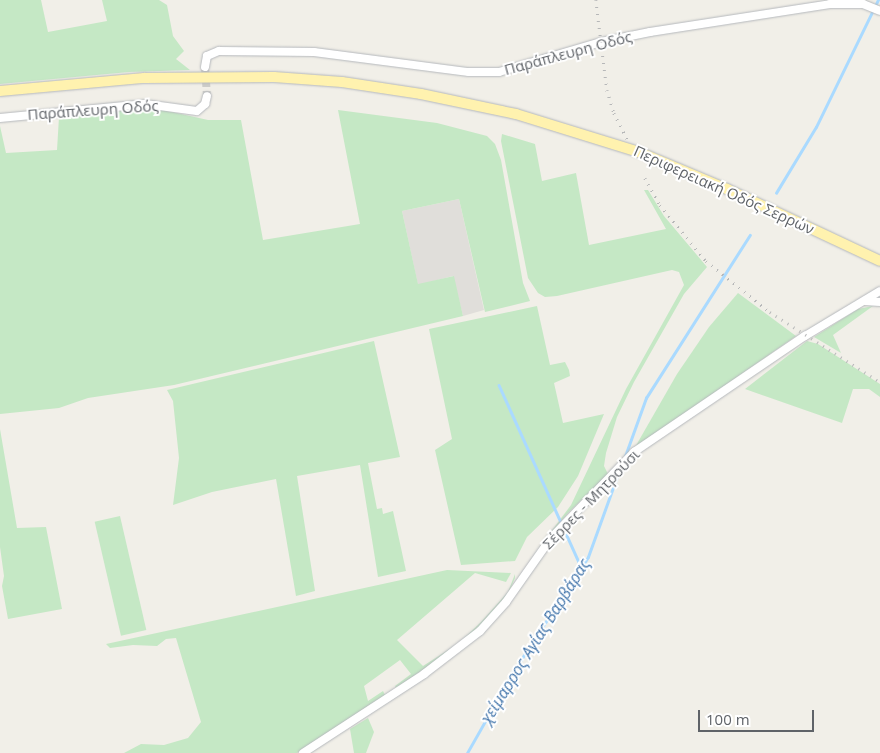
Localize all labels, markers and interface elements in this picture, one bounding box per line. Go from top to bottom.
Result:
street label: Παράπλευρη Οδός [502,27,634,79]
street label: Παράπλευρη Οδός [27,96,159,124]
street label: Περιφερειακή Οδός Σερρών [631,142,817,238]
street label: Σέρρες - Μητρούσι [539,445,643,553]
water label: χείμαρρος Αγίας Βαρβάρας [476,555,594,727]
scale bar [700,700,816,732]
text: 100 m [706,709,750,729]

